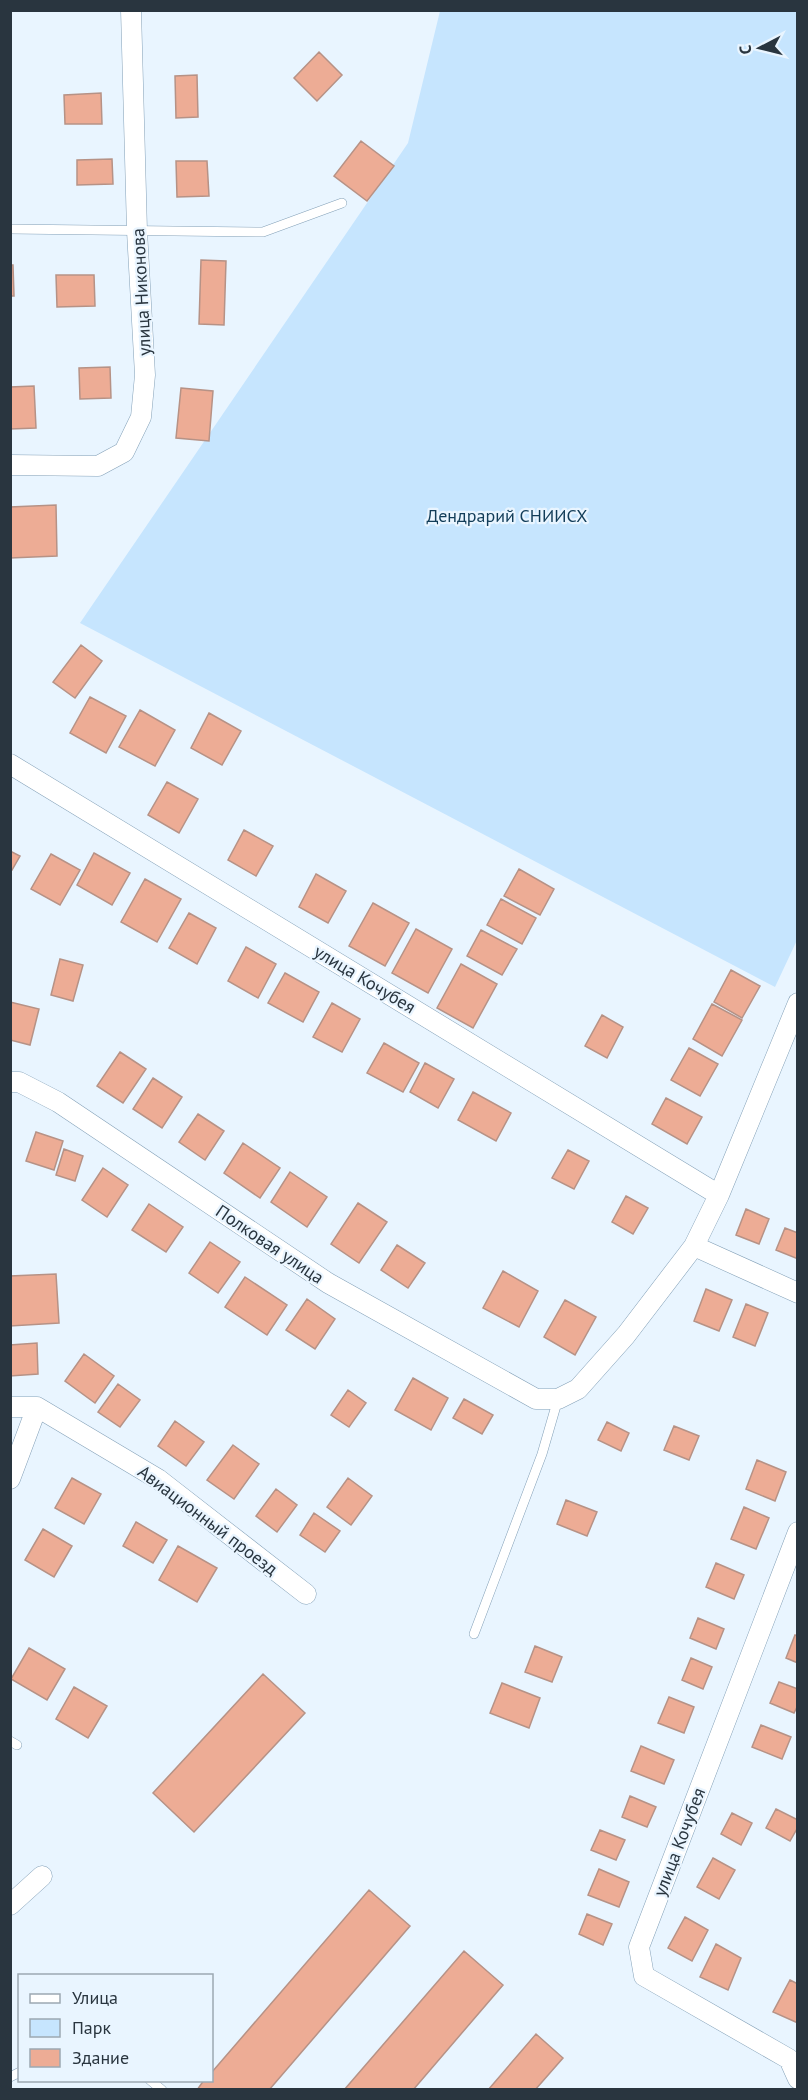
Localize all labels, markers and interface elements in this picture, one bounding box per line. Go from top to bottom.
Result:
north arrow [730,18,790,78]
text: С [735,44,756,55]
street label: улица Никонова [126,228,156,356]
park label: Дендрарий СНИИСХ [427,504,588,527]
street label: улица Кочубея [310,940,420,1018]
street label: Полковая улица [212,1199,328,1289]
street label: Авиационный проезд [133,1460,283,1580]
street label: улица Кочубея [648,1784,710,1900]
legend [18,1974,213,2082]
text: Улица [72,1986,118,2009]
text: Парк [72,2016,112,2039]
text: Здание [72,2046,129,2069]

